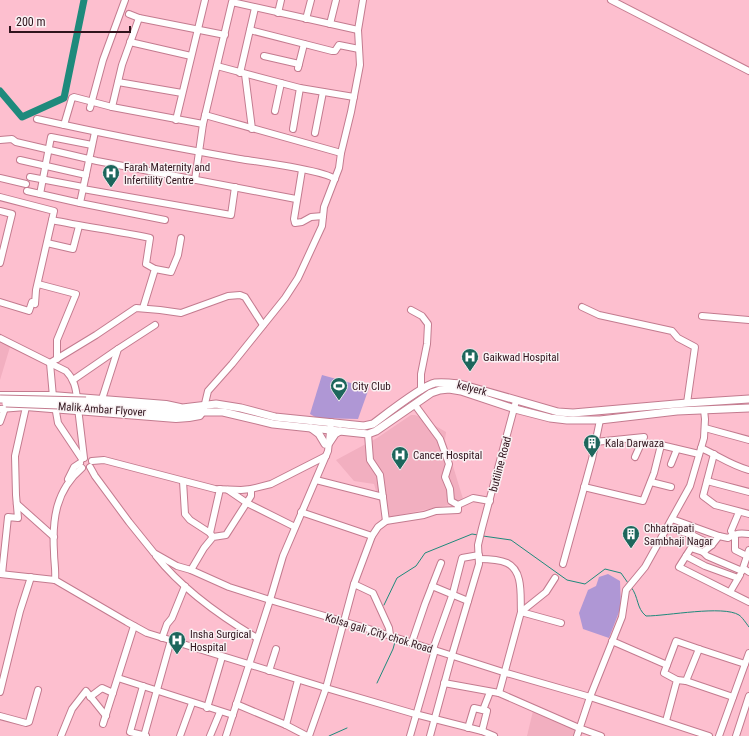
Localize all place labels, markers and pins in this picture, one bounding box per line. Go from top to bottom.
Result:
place label: Farah Maternity and Infertility Centre [124,161,210,187]
hospital icon: Farah Maternity and Infertility Centre [101,163,121,188]
hospital icon: Gaikwad Hospital [460,347,480,372]
place label: Gaikwad Hospital [483,351,559,364]
sports icon: City Club [329,376,349,401]
place label: City Club [352,380,391,393]
building icon: Kala Darwaza [582,433,602,458]
place label: Kala Darwaza [605,437,664,450]
hospital icon: Cancer Hospital [390,445,410,470]
place label: Cancer Hospital [413,449,482,462]
place label: Chhatrapati Sambhaji Nagar [644,522,714,548]
building icon: Chhatrapati Sambhaji Nagar [621,524,641,549]
place label: Insha Surgical Hospital [190,628,251,654]
hospital icon: Insha Surgical Hospital [167,630,187,655]

